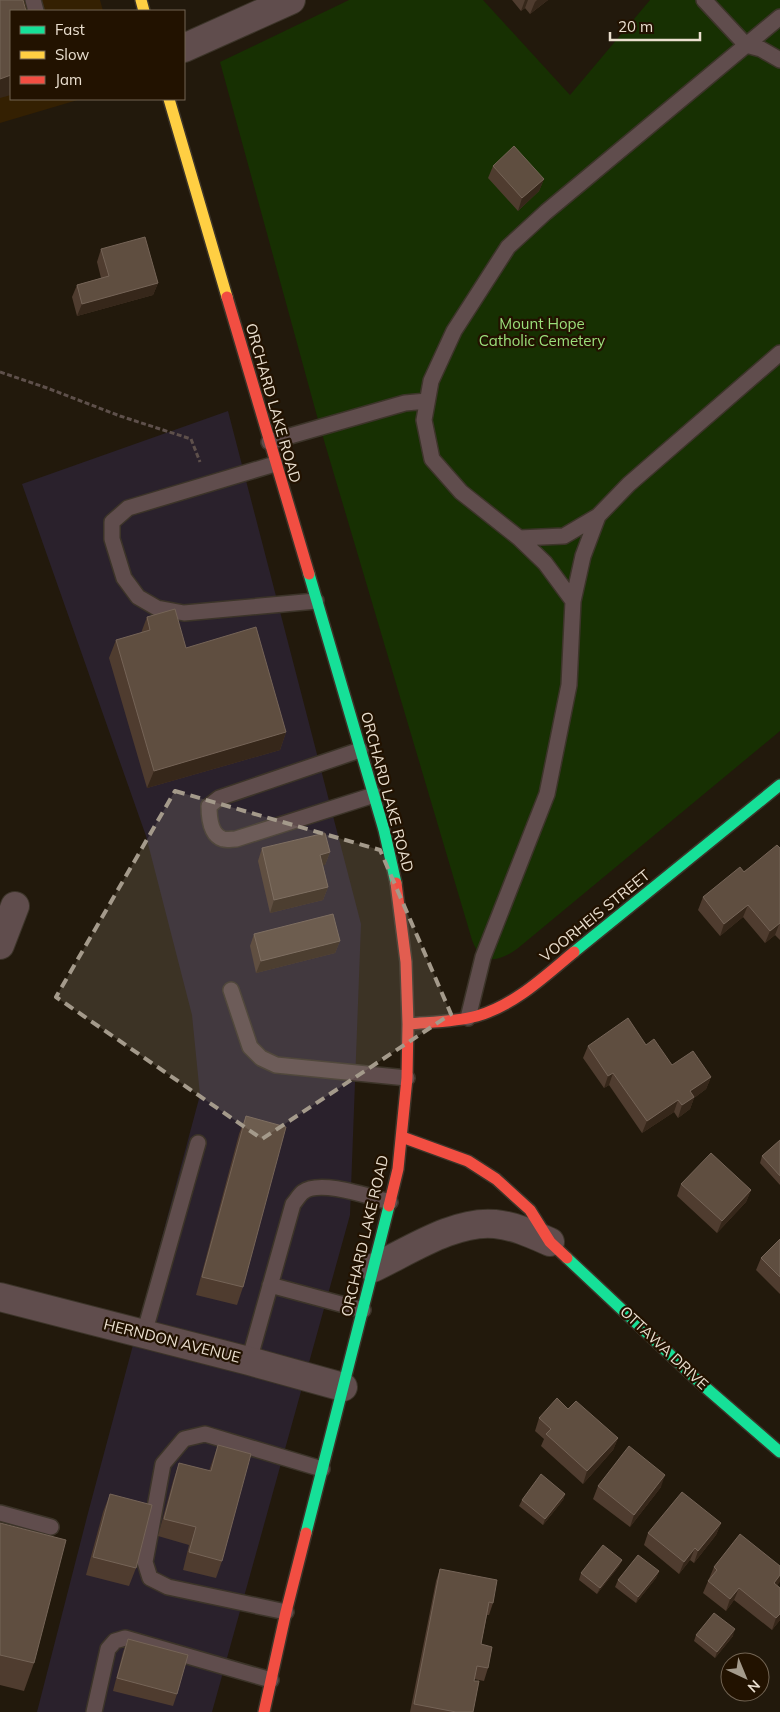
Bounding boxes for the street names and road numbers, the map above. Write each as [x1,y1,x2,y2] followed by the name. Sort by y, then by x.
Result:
[242,321,305,485] street label: ORCHARD LAKE ROAD
[357,710,418,874] street label: ORCHARD LAKE ROAD
[536,865,654,966] street label: VOORHEIS STREET
[337,1153,392,1319] street label: ORCHARD LAKE ROAD
[616,1302,713,1394] street label: OTTAWA DRIVE
[102,1314,243,1367] street label: HERNDON AVENUE

